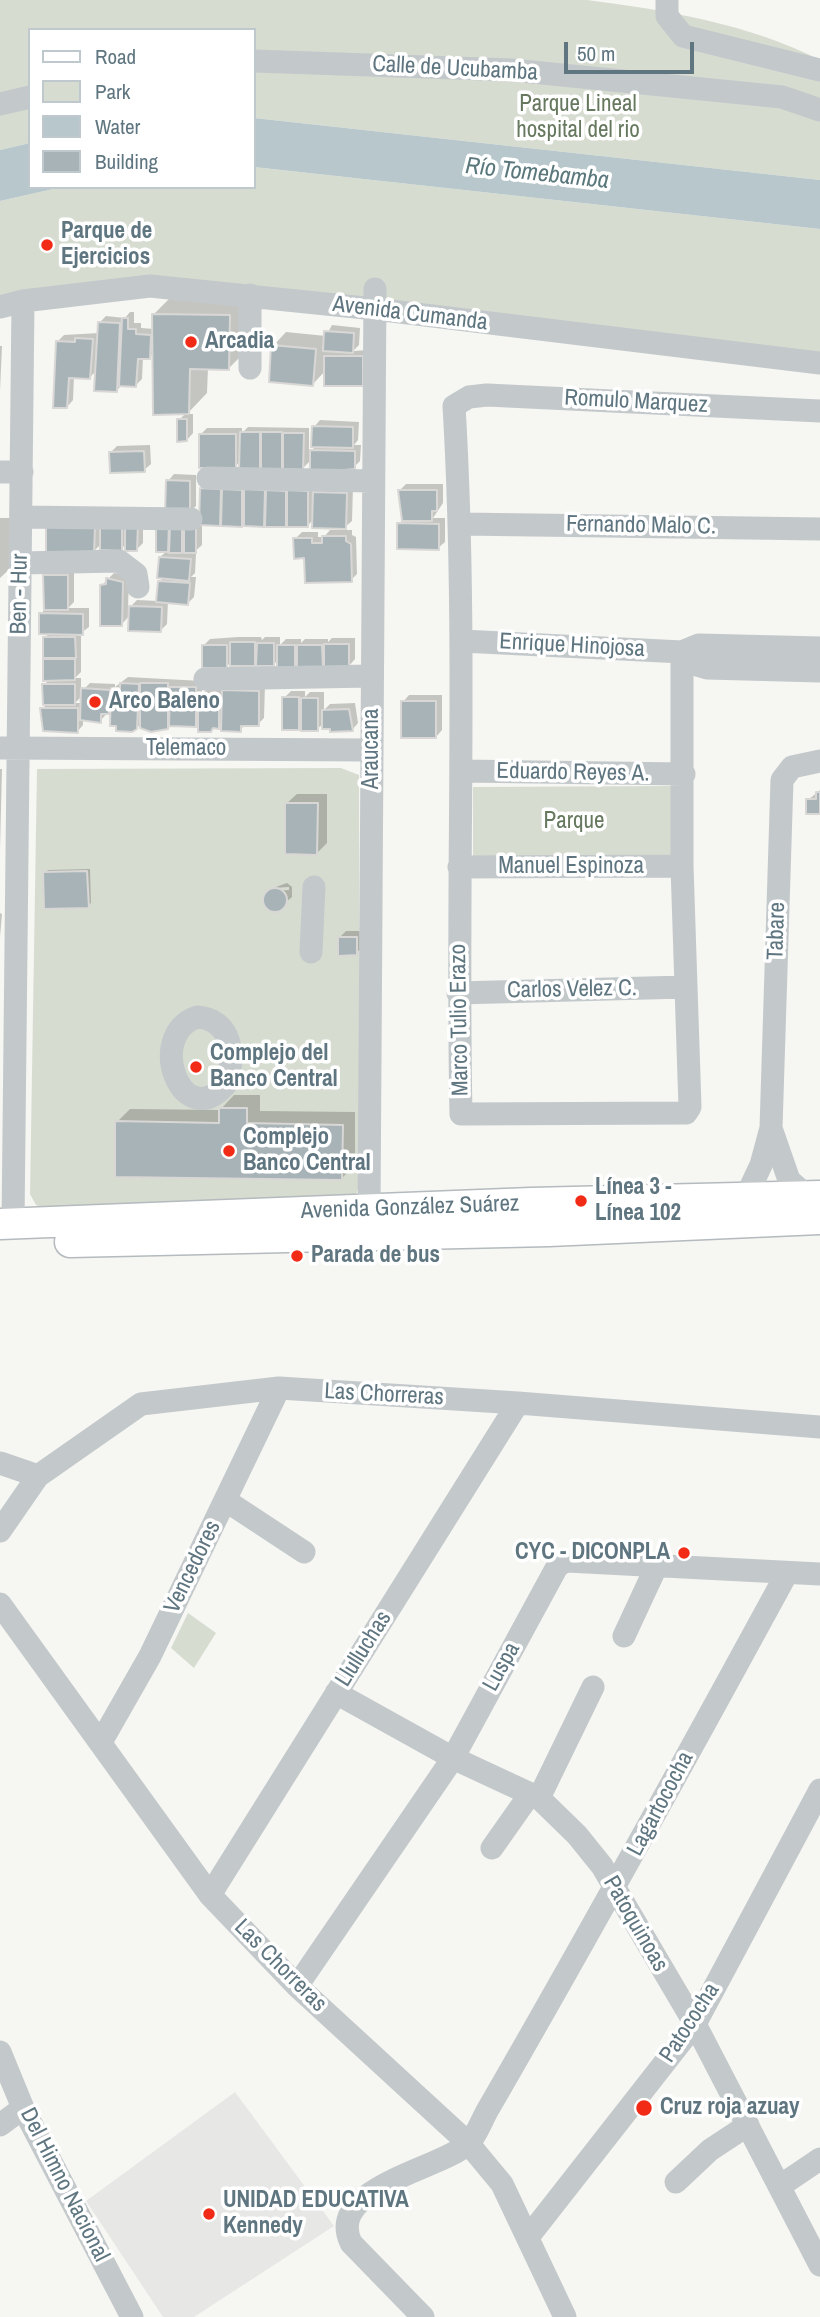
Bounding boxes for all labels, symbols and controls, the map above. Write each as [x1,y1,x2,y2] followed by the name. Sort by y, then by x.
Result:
[28,28,256,189] legend
[568,28,698,72] scale bar
[577,39,615,68] text: 50 m
[95,42,136,71] text: Road
[372,51,538,87] street label: Calle de Ucubamba
[95,77,130,106] text: Park
[516,91,640,145] park label: Parque Lineal hospital del rio
[95,112,140,141] text: Water
[95,147,158,176] text: Building
[464,152,610,196] water label: Río Tomebamba
[61,218,152,272] place label: Parque de Ejercicios
[39,237,55,253] marker: Parque de Ejercicios
[331,291,489,337] street label: Avenida Cumanda
[205,328,274,356] place label: Arcadia
[183,334,199,350] marker: Arcadia
[564,384,708,420] street label: Romulo Marquez
[566,511,716,541] street label: Fernando Malo C.
[5,553,35,635] street label: Ben - Hur
[499,628,645,664] street label: Enrique Hinojosa
[109,688,220,716] place label: Arco Baleno
[87,694,103,710] marker: Arco Baleno
[358,709,386,789] street label: Araucana
[146,735,226,763] street label: Telemaco
[496,758,650,788] street label: Eduardo Reyes A.
[544,808,604,836] park label: Parque
[498,853,644,881] street label: Manuel Espinoza
[762,902,792,960] street label: Tabare
[445,944,475,1096] street label: Marco Tulio Erazo
[507,975,637,1005] street label: Carlos Velez C.
[210,1040,338,1094] place label: Complejo del Banco Central
[188,1059,204,1075] marker: Complejo del Banco Central
[243,1124,371,1178] place label: Complejo Banco Central
[221,1143,237,1159] marker: Complejo Banco Central
[595,1174,681,1228] place label: Línea 3 - Línea 102
[300,1190,520,1226] street label: Avenida González Suárez
[573,1193,589,1209] marker: Línea 3 - Línea 102
[311,1242,440,1270] place label: Parada de bus
[289,1248,305,1264] marker: Parada de bus
[324,1378,444,1412] street label: Las Chorreras
[159,1516,227,1618] street label: Vencedores
[515,1539,670,1567] place label: CYC - DICONPLA
[676,1545,692,1561] marker: CYC - DICONPLA
[330,1606,398,1692] street label: Llulluchas
[477,1638,527,1696] street label: Luspa
[622,1747,700,1861] street label: Lagartococha
[597,1871,673,1977] street label: Patoquinoas
[228,1914,332,2018] street label: Las Chorreras
[654,1978,726,2068] street label: Patococha
[660,2094,799,2122] place label: Cruz roja azuay
[634,2098,654,2118] marker: Cruz roja azuay
[13,2104,115,2266] street label: Del Himno Nacional
[223,2187,409,2241] place label: UNIDAD EDUCATIVA Kennedy
[201,2206,217,2222] marker: UNIDAD EDUCATIVA Kennedy

